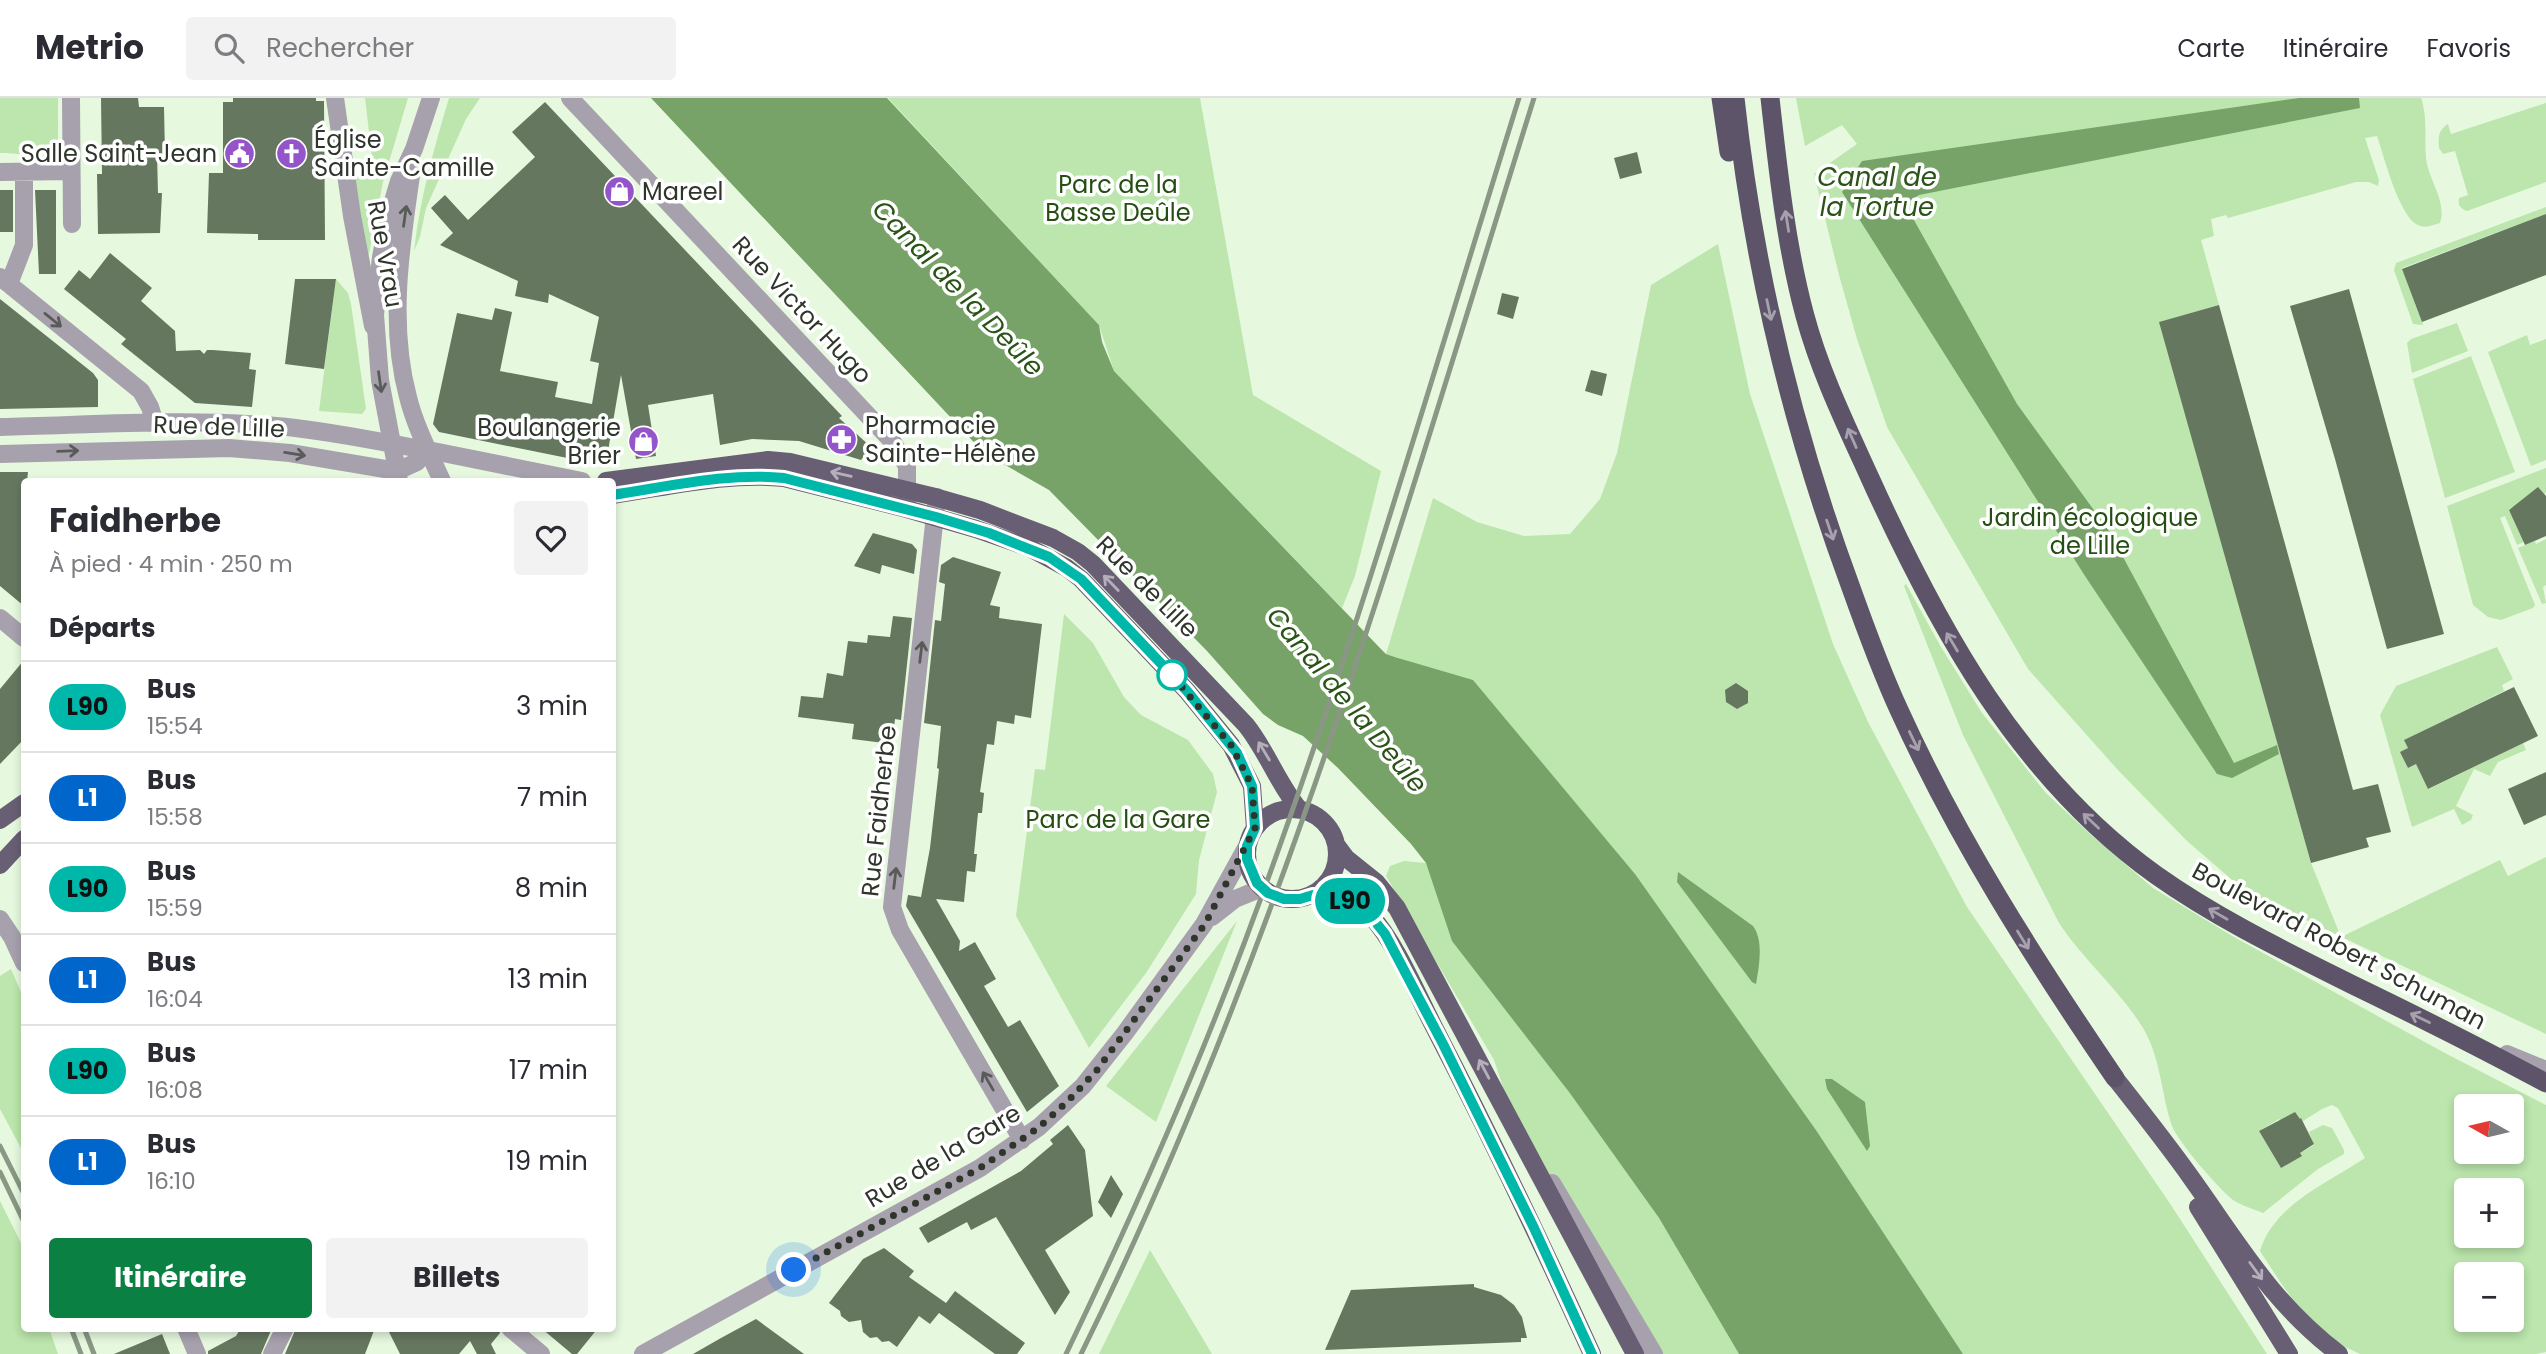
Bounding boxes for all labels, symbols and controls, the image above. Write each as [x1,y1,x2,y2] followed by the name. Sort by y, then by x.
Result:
[186,17,676,80] search box
[35,24,144,71] text: Metrio
[210,29,248,67] icon: search
[266,30,414,66] text: Rechercher
[2177,32,2245,65] text: Carte
[2283,32,2388,65] text: Itinéraire
[2426,32,2511,65] text: Favoris
[314,123,494,184] place label: Église Sainte-Camille
[21,137,217,170] place label: Salle Saint-Jean
[223,137,257,171] public building icon: Salle Saint-Jean
[274,137,308,171] church icon: Église Sainte-Camille
[1817,159,1937,225] water label: Canal de la Tortue
[1045,168,1191,229] park label: Parc de la Basse Deûle
[602,175,636,209] shop icon: Mareel
[642,175,724,208] place label: Mareel
[864,192,1052,384] water label: Canal de la Deûle
[360,198,411,310] street label: Rue Vrau
[399,205,412,228] one-way arrow
[1780,210,1793,233] one-way arrow
[725,229,880,391] street label: Rue Victor Hugo
[1763,299,1776,321] one-way arrow
[43,312,62,327] one-way arrow
[374,370,387,393] one-way arrow
[153,408,285,445] street label: Rue de Lille
[865,409,1036,470] place label: Pharmacie Sainte-Hélène
[477,411,621,472] place label: Boulangerie Brier
[825,423,859,457] pharmacy icon: Pharmacie Sainte-Hélène
[627,425,661,459] shop icon: Boulangerie Brier
[1845,428,1858,449] one-way arrow
[56,445,79,458] one-way arrow
[283,448,306,461] one-way arrow
[830,467,853,480] one-way arrow
[49,497,221,544] text: Faidherbe
[514,501,588,575] button: heart
[1982,501,2198,562] park label: Jardin écologique de Lille
[1825,518,1837,540] one-way arrow
[1089,528,1206,645] street label: Rue de Lille
[49,548,293,580] text: À pied · 4 min · 250 m
[1103,575,1120,592] one-way arrow
[1258,599,1436,801] water label: Canal de la Deûle
[49,610,155,646] text: Départs
[1945,633,1959,653] one-way arrow
[914,642,927,664] one-way arrow
[1157,660,1187,690] unlabelled marker
[147,671,196,707] text: Bus
[516,688,588,724] text: 3 min
[67,690,108,723] text: L90
[147,710,203,742] text: 15:54
[853,724,904,898] street label: Rue Faidherbe
[1907,730,1921,751] one-way arrow
[1257,741,1271,761] one-way arrow
[147,762,196,798] text: Bus
[517,779,588,815] text: 7 min
[77,781,98,814] text: L1
[147,801,203,833] text: 15:58
[1026,803,1210,836] park label: Parc de la Gare
[2083,812,2100,829] one-way arrow
[147,853,196,889] text: Bus
[2187,854,2492,1037] street label: Boulevard Robert Schuman
[888,868,901,890] one-way arrow
[515,870,588,906] text: 8 min
[67,872,108,905] text: L90
[1310,878,1390,924] line badge: L90
[1329,884,1371,917] text: L90
[147,892,203,924] text: 15:59
[2208,907,2228,921] one-way arrow
[2016,930,2031,949] one-way arrow
[147,944,196,980] text: Bus
[508,961,588,997] text: 13 min
[77,963,98,996] text: L1
[147,983,203,1015] text: 16:04
[2410,1010,2431,1024] one-way arrow
[147,1035,196,1071] text: Bus
[509,1052,588,1088] text: 17 min
[67,1054,108,1087] text: L90
[1477,1059,1491,1079] one-way arrow
[980,1071,994,1091] one-way arrow
[147,1074,203,1106] text: 16:08
[2454,1094,2524,1164] north arrow
[2454,1094,2524,1332] map controls
[859,1096,1027,1215] street label: Rue de la Gare
[147,1126,196,1162] text: Bus
[507,1143,588,1179] text: 19 min
[77,1145,98,1178] text: L1
[147,1165,196,1197] text: 16:10
[2454,1178,2524,1248] button: +
[49,1238,312,1318] button: Itinéraire
[326,1238,588,1318] button: Billets
[776,1252,811,1287] your location
[2249,1261,2263,1280] one-way arrow
[2454,1262,2524,1332] button: −

